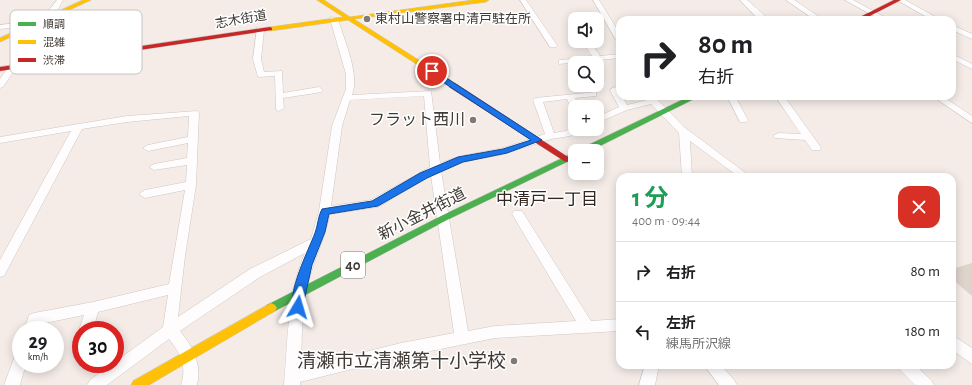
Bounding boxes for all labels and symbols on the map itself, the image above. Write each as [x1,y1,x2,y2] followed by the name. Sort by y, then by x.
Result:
[214,8,268,31] street label: 志木街道
[10,10,142,74] legend
[375,11,531,26] place label: 東村山警察署中清戸駐在所
[362,14,372,24] marker: 東村山警察署中清戸駐在所
[43,19,65,30] text: 順調
[43,36,65,48] text: 混雑
[415,54,449,88] pin
[43,55,65,66] text: 渋滞
[369,111,465,128] place label: フラット西川
[468,115,478,125] marker: フラット西川
[375,184,468,243] street label: 新小金井街道
[496,191,598,208] district label: 中清戸一丁目
[341,252,365,278] road number: 40
[277,286,319,328] position arrow
[72,321,124,373] speed limit sign: 30
[297,350,506,371] place label: 清瀬市立清瀬第十小学校
[509,356,519,366] marker: 清瀬市立清瀬第十小学校

